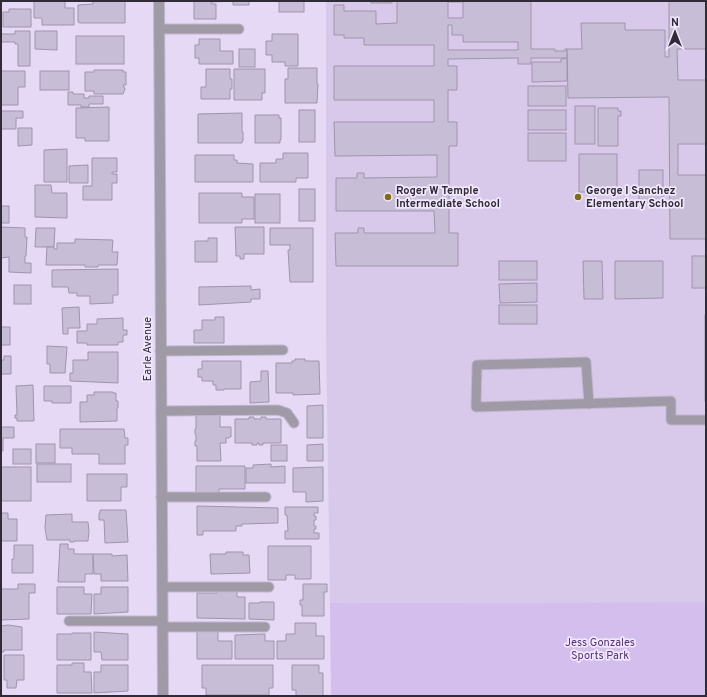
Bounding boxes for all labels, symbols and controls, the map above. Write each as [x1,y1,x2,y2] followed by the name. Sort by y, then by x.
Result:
[655,12,695,52] north arrow
[671,16,679,30] text: N
[396,184,500,211] place label: Roger W Temple Intermediate School
[586,184,683,211] place label: George I Sanchez Elementary School
[383,192,393,202] marker: Roger W Temple Intermediate School
[573,192,583,202] marker: George I Sanchez Elementary School
[141,317,155,381] street label: Earle Avenue
[565,636,635,663] park label: Jess Gonzales Sports Park

